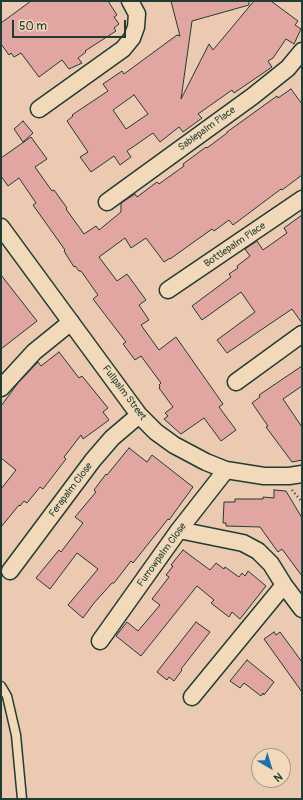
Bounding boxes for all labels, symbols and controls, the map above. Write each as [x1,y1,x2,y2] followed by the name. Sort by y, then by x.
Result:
[14,12,128,38] scale bar
[19,19,47,34] text: 50 m
[176,104,238,154] street label: Sablepalm Place
[202,220,268,270] street label: Bottlepalm Place
[99,363,149,423] street label: Fullpalm Street
[47,460,95,520] street label: Ferapalm Close
[135,521,189,589] street label: Furrowpalm Close
[251,748,291,788] north arrow
[271,770,285,784] text: N

